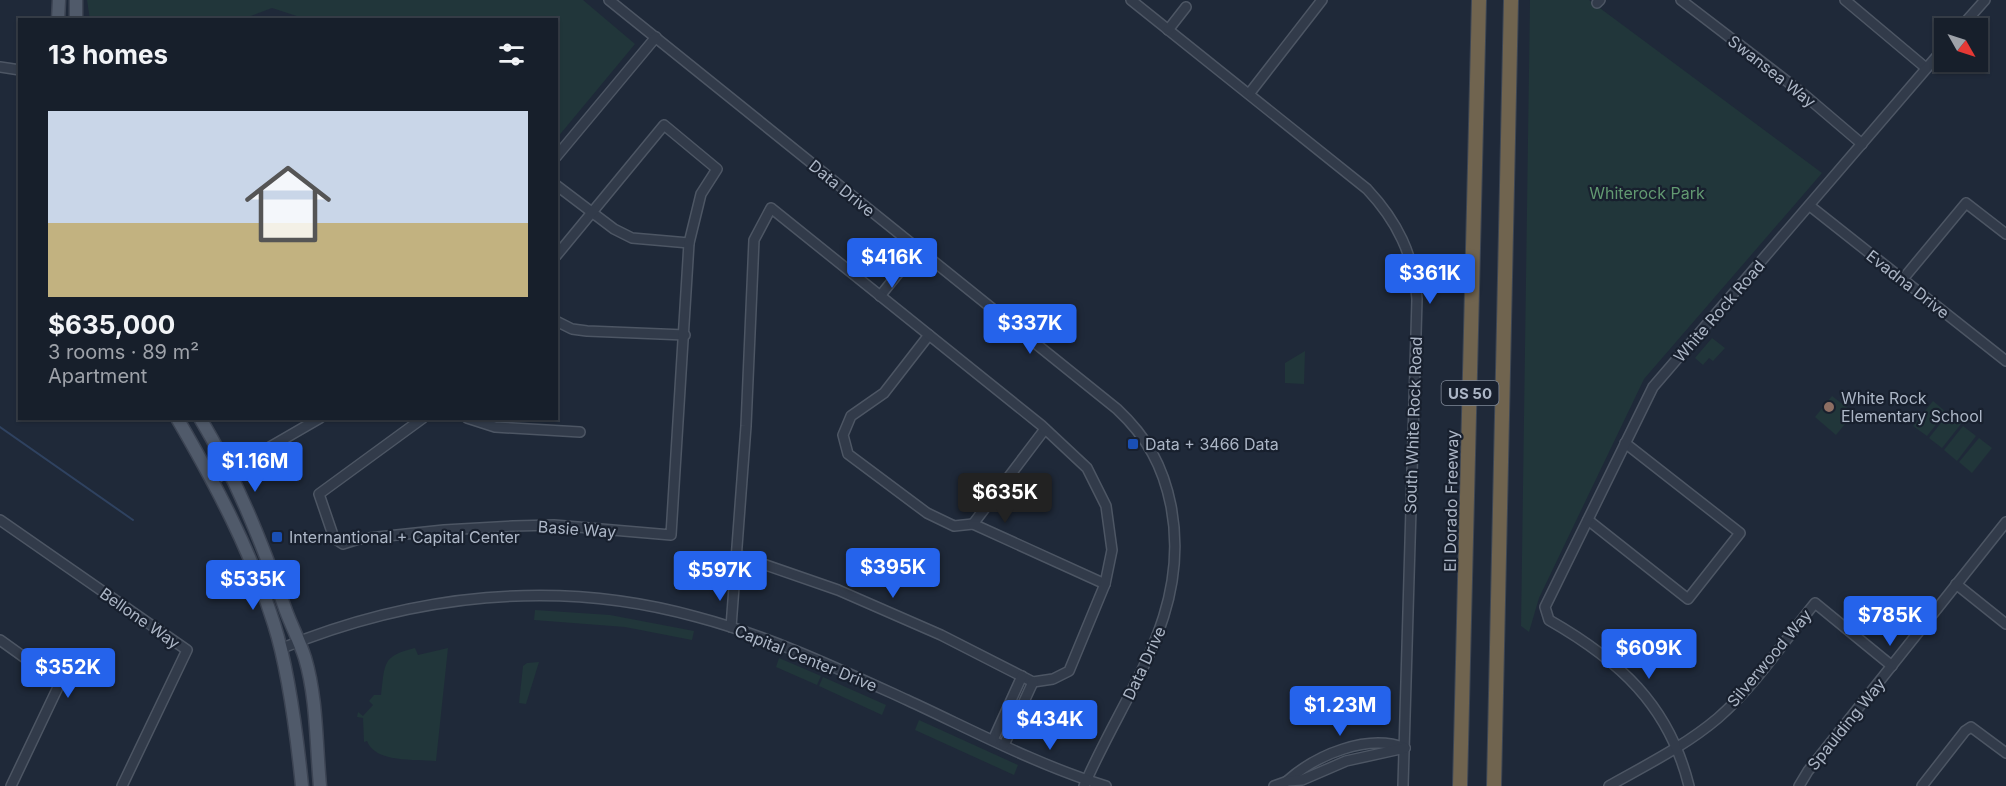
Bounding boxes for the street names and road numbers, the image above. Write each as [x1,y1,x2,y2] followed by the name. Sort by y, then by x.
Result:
[1724,31,1820,111] street label: Swansea Way
[805,155,879,221] street label: Data Drive
[1862,245,1954,323] street label: Evadna Drive
[1669,256,1769,366] street label: White Rock Road
[1400,336,1426,514] street label: South White Rock Road
[1442,381,1498,405] road number: US 50
[1440,430,1462,572] street label: El Dorado Freeway
[537,516,617,542] street label: Basie Way
[96,583,184,653] street label: Bellone Way
[1722,605,1816,711] street label: Silverwood Way
[732,620,880,696] street label: Capital Center Drive
[1118,623,1170,703] street label: Data Drive
[1803,674,1889,774] street label: Spaulding Way

